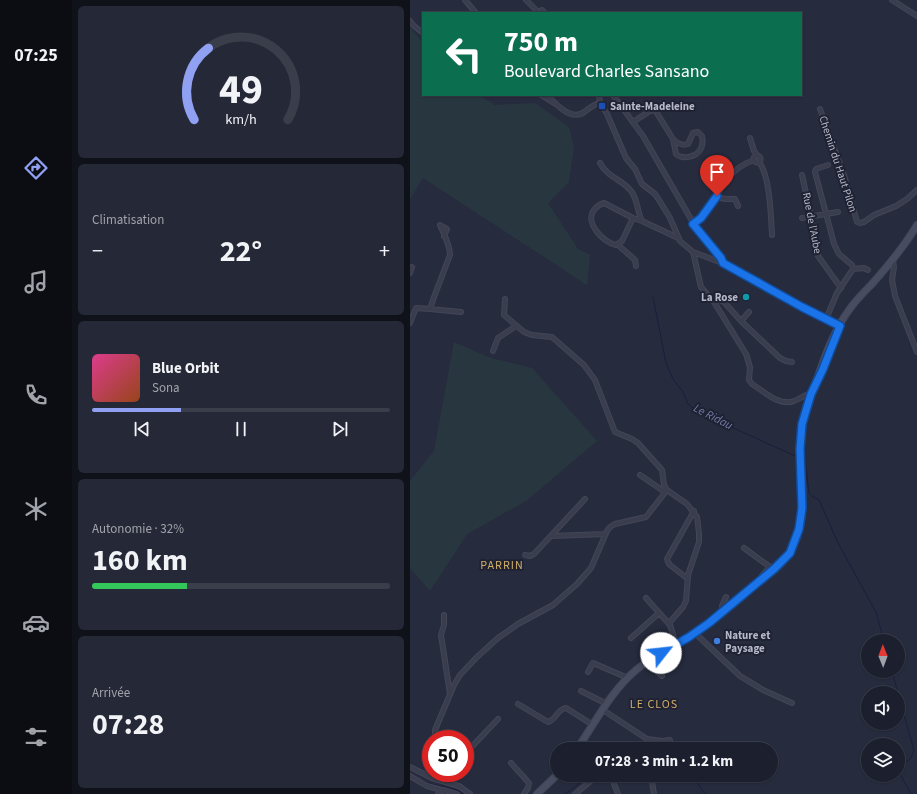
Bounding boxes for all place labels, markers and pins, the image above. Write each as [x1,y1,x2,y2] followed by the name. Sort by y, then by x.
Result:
[610,99,695,114] place label: Sainte-Madeleine
[597,101,607,111] marker: Sainte-Madeleine
[700,155,734,196] pin
[701,290,738,305] place label: La Rose
[741,292,751,302] marker: La Rose
[725,628,771,656] place label: Nature et Paysage
[712,636,722,646] marker: Nature et Paysage

